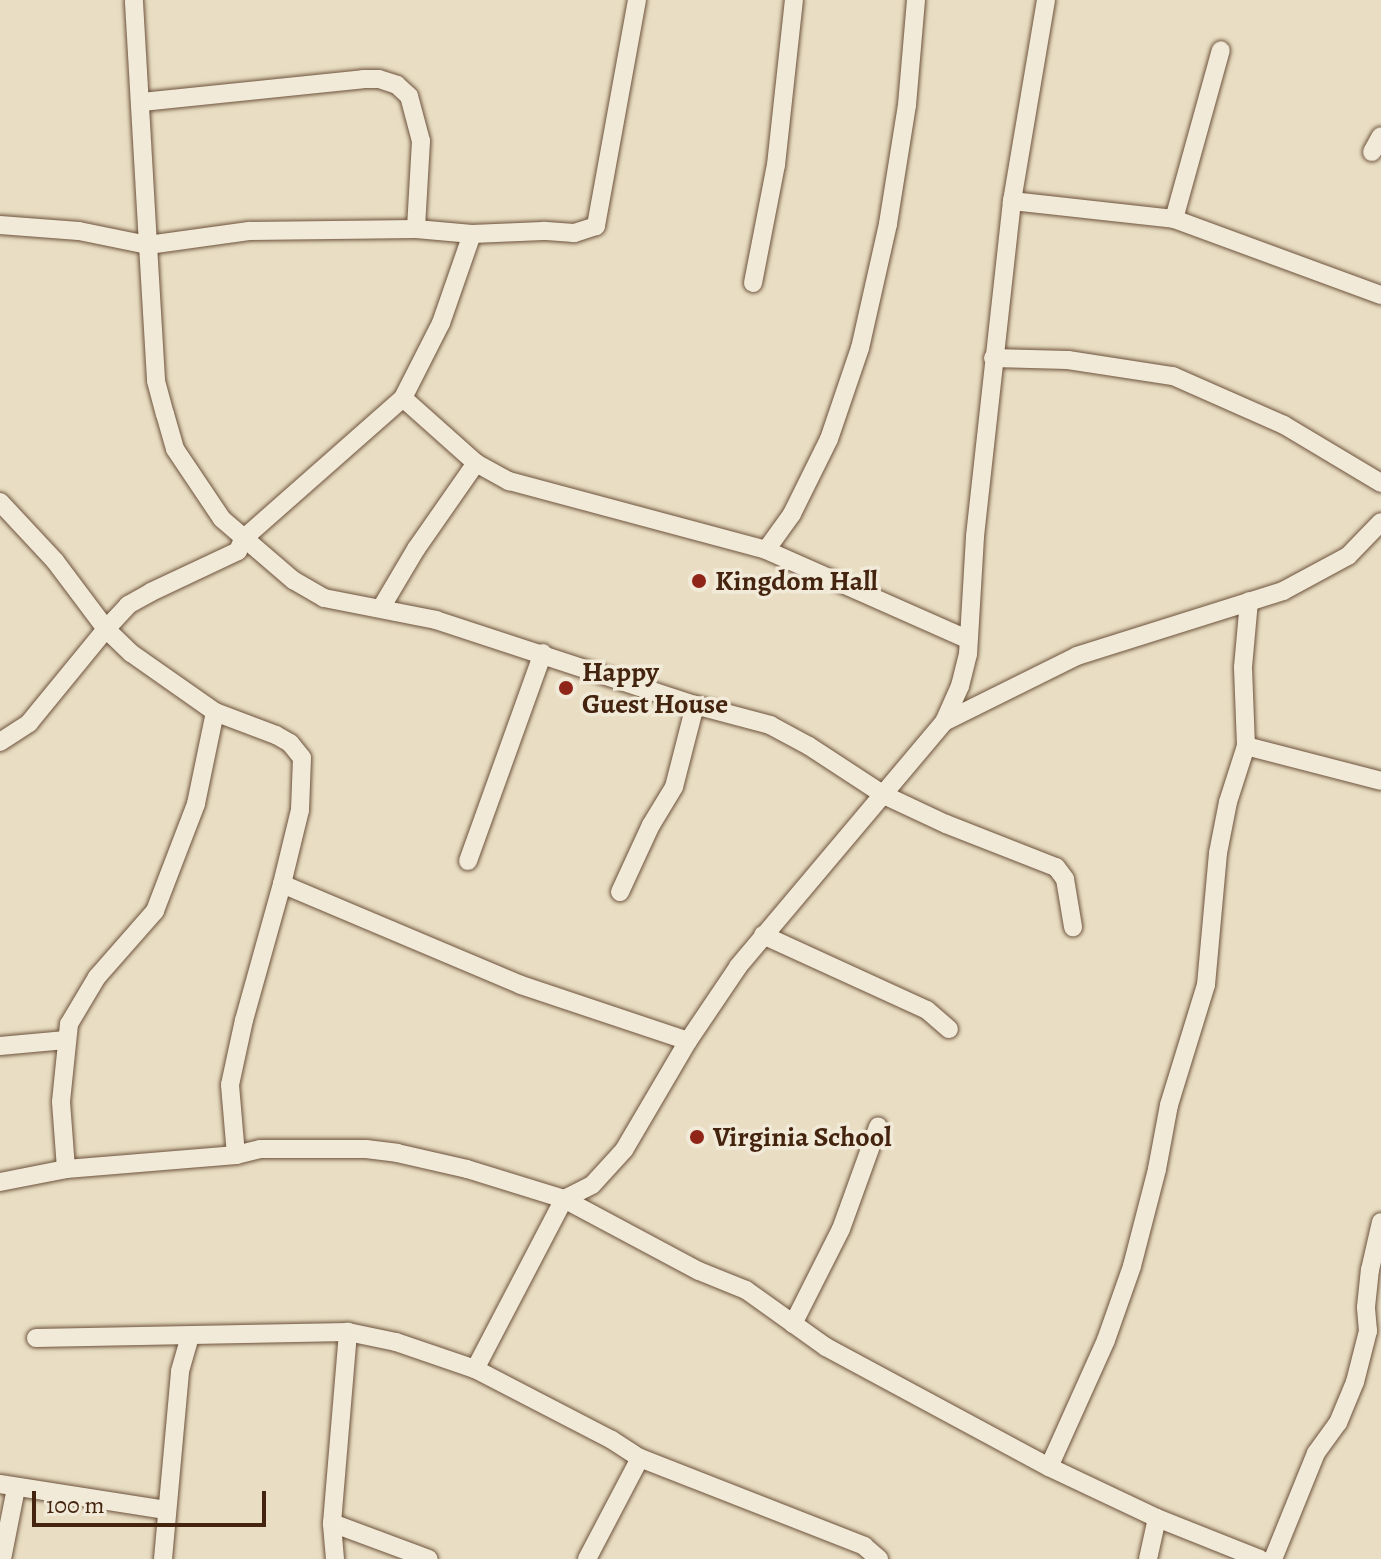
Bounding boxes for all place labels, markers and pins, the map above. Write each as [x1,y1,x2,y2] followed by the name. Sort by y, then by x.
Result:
[715,564,878,598] place label: Kingdom Hall
[690,572,708,590] marker: Kingdom Hall
[582,655,728,721] place label: Happy Guest House
[557,679,575,697] marker: Happy Guest House
[713,1120,892,1154] place label: Virginia School
[688,1128,706,1146] marker: Virginia School

